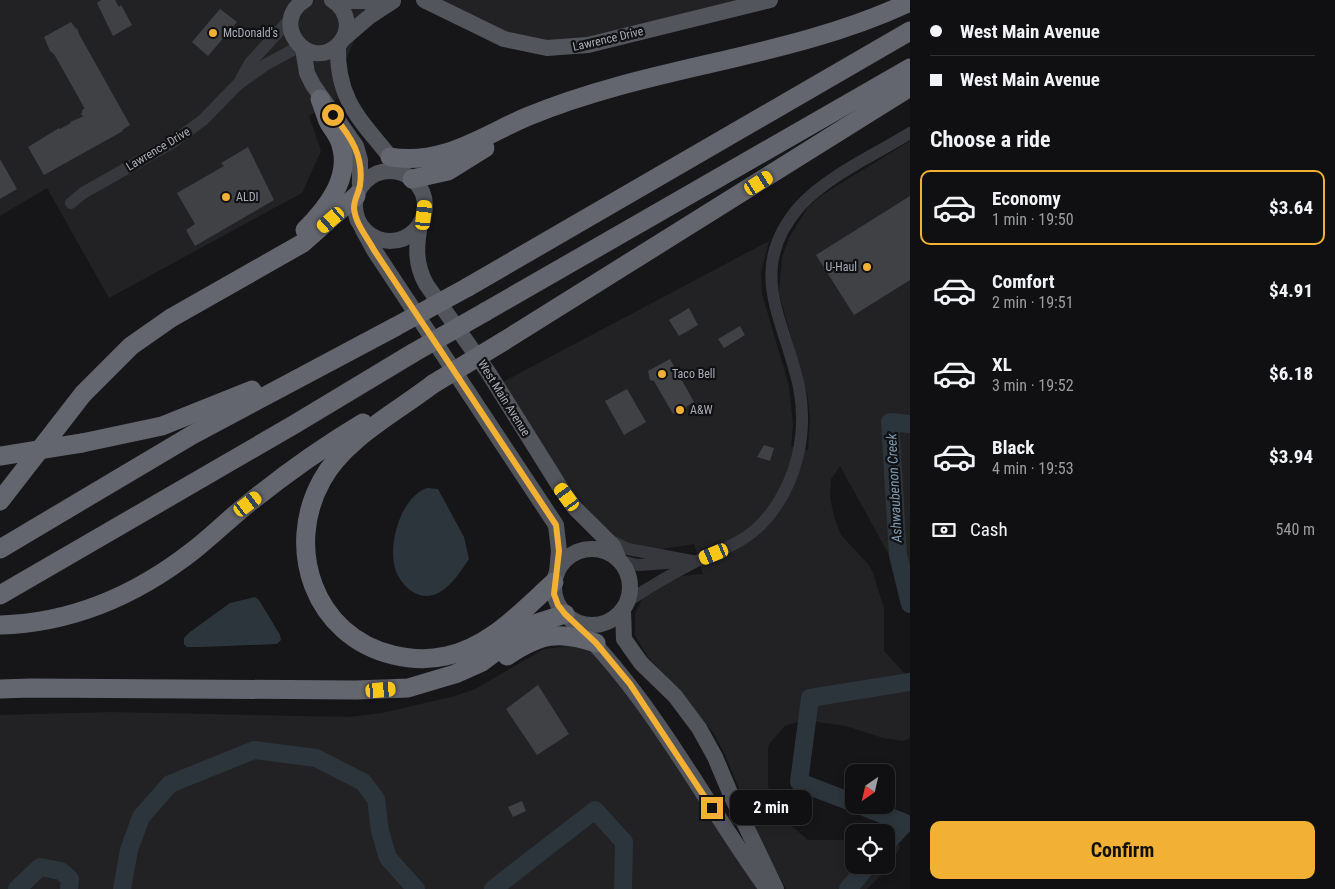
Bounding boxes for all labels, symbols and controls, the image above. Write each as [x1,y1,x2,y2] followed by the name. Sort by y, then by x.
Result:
[960,20,1100,43] text: West Main Avenue
[571,24,645,54] street label: Lawrence Drive
[223,26,278,40] place label: McDonald's
[207,27,219,39] marker: McDonald's
[960,68,1100,91] text: West Main Avenue
[322,104,344,126] route start
[123,124,193,174] street label: Lawrence Drive
[930,127,1051,152] text: Choose a ride
[742,169,775,197] car
[932,185,977,230] icon: car
[992,187,1061,210] text: Economy
[236,190,258,204] place label: ALDI
[220,191,232,203] marker: ALDI
[1269,196,1313,219] text: $3.64
[414,199,433,231] car
[314,204,347,236] car
[992,210,1074,229] text: 1 min · 19:50
[826,260,857,274] place label: U-Haul
[861,261,873,273] marker: U-Haul
[932,268,977,313] icon: car
[992,270,1055,293] text: Comfort
[1269,279,1313,302] text: $4.91
[992,293,1074,312] text: 2 min · 19:51
[932,351,977,396] icon: car
[992,353,1012,376] text: XL
[475,357,533,439] street label: West Main Avenue
[1269,362,1313,385] text: $6.18
[672,367,715,381] place label: Taco Bell
[656,368,668,380] marker: Taco Bell
[992,376,1074,395] text: 3 min · 19:52
[690,403,713,417] place label: A&W
[674,404,686,416] marker: A&W
[883,432,905,544] water label: Ashwaubenon Creek
[932,434,977,479] icon: car
[992,436,1034,459] text: Black
[1269,445,1313,468] text: $3.94
[992,459,1074,478] text: 4 min · 19:53
[552,480,581,514] car
[231,489,264,519] car
[930,516,958,544] icon: cash
[970,518,1008,541] text: Cash
[1276,520,1315,539] text: 540 m
[697,541,730,567] car
[365,681,396,699] car
[845,764,895,814] north arrow
[845,764,895,874] map controls
[730,790,812,826] callout: 2 min
[701,797,723,819] route end
[753,798,789,817] text: 2 min
[930,821,1315,879] button: Confirm
[845,824,895,874] button: locate

